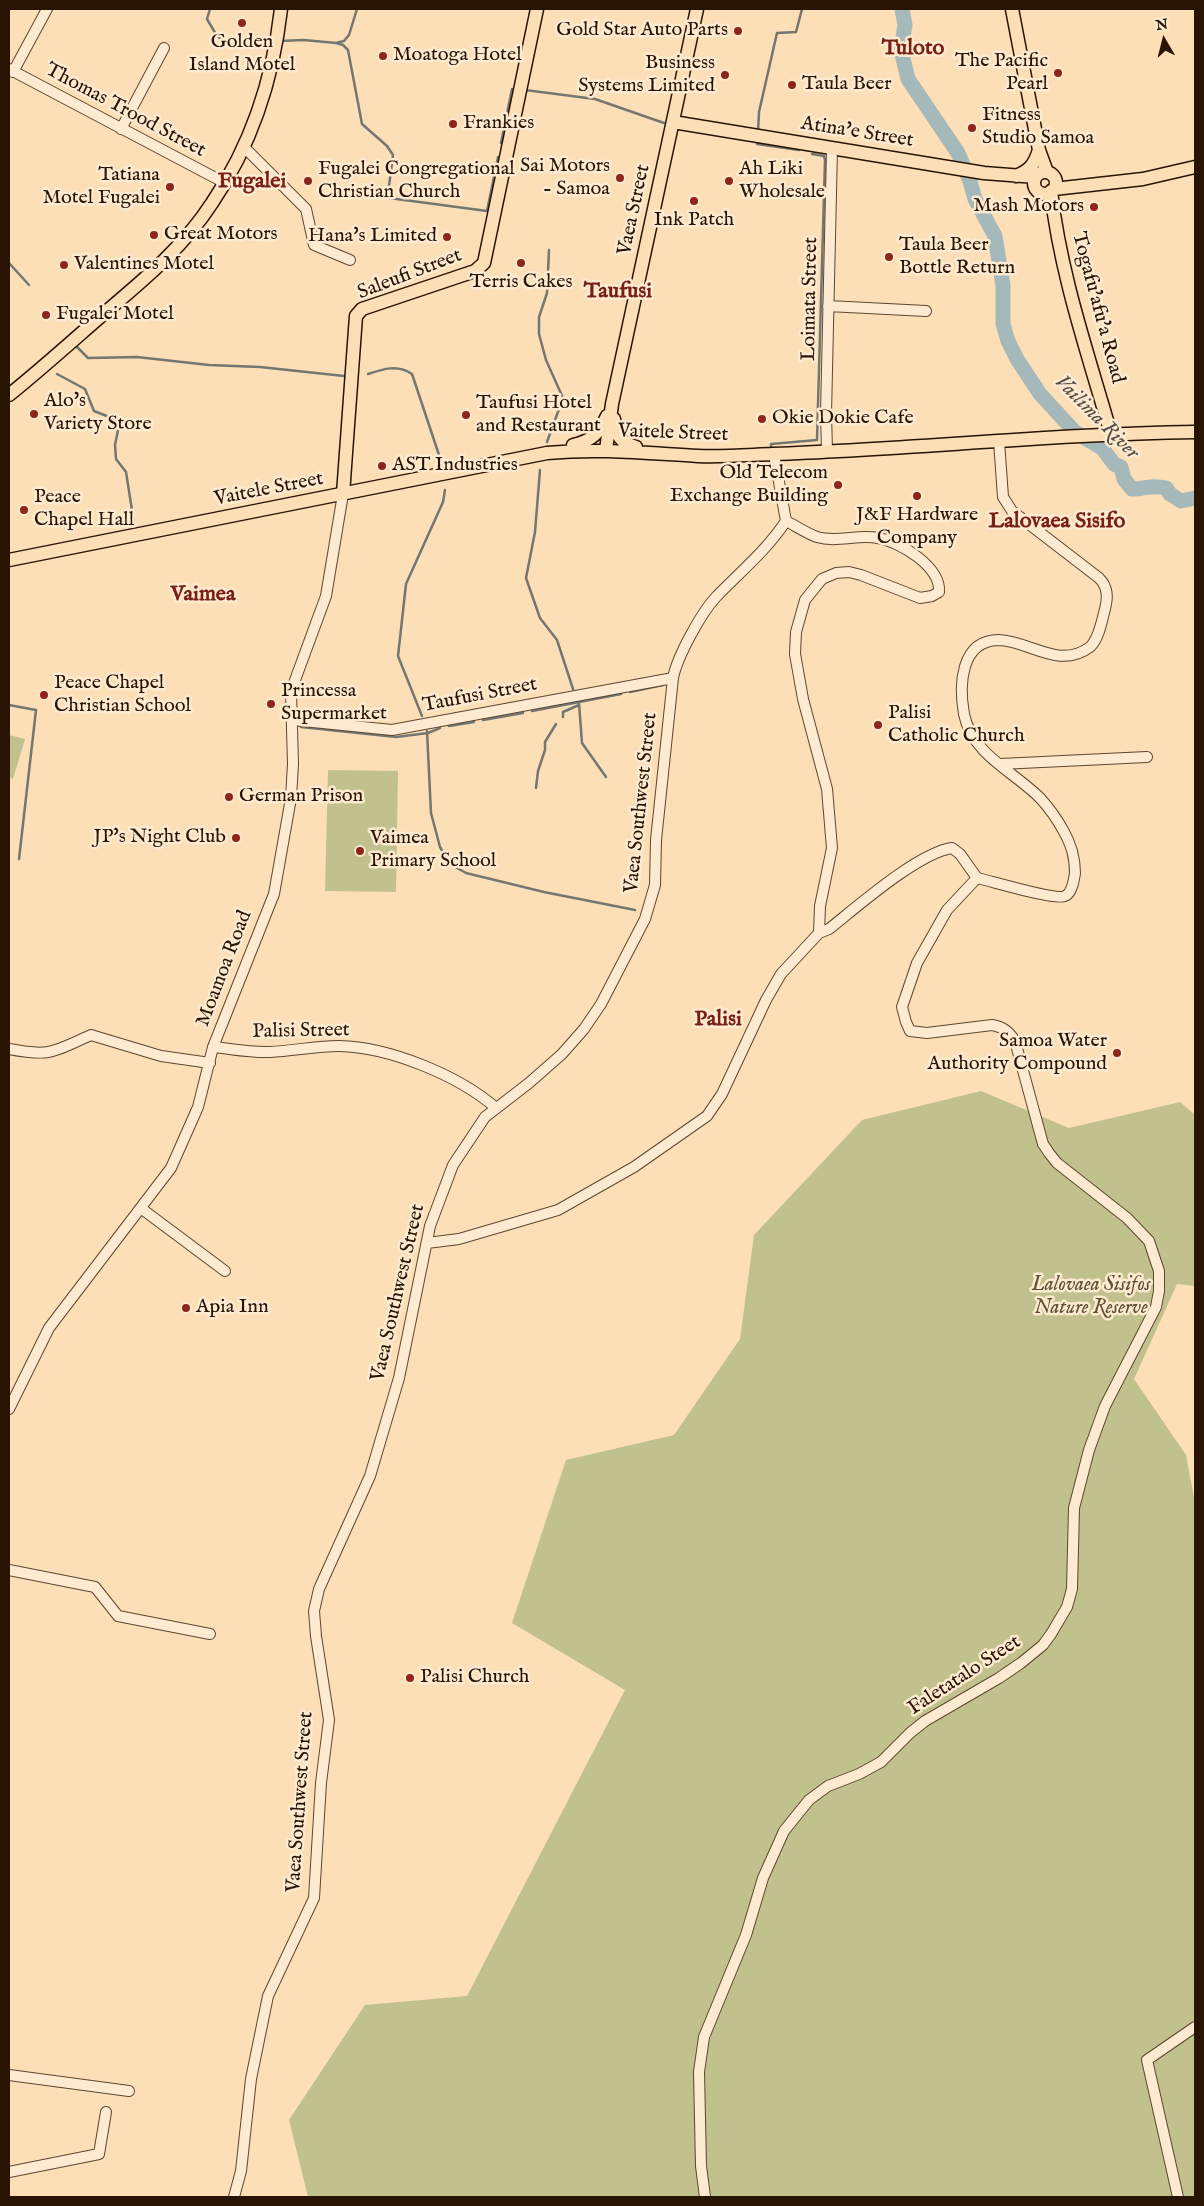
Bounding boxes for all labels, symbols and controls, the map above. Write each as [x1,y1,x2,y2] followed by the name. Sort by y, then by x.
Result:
[1139,15,1189,65] north arrow
[1155,15,1169,35] text: N
[236,17,248,29] marker: Golden Island Motel
[556,19,728,43] place label: Gold Star Auto Parts
[732,25,744,37] marker: Gold Star Auto Parts
[189,31,295,78] place label: Golden Island Motel
[882,36,944,62] district label: Tuloto
[393,44,522,68] place label: Moatoga Hotel
[377,50,389,62] marker: Moatoga Hotel
[955,50,1048,97] place label: The Pacific Pearl
[578,52,715,99] place label: Business Systems Limited
[41,59,209,163] street label: Thomas Trood Street
[1052,67,1064,79] marker: The Pacific Pearl
[719,69,731,81] marker: Business Systems Limited
[802,73,891,97] place label: Taula Beer
[786,79,798,91] marker: Taula Beer
[982,104,1094,151] place label: Fitness Studio Samoa
[463,112,534,136] place label: Frankies
[799,112,915,154] street label: Atina'e Street
[447,118,459,130] marker: Frankies
[966,122,978,134] marker: Fitness Studio Samoa
[520,155,610,202] place label: Sai Motors - Samoa
[318,158,515,205] place label: Fugalei Congregational Christian Church
[739,158,825,205] place label: Ah Liki Wholesale
[614,162,656,258] street label: Vaea Street
[42,164,160,211] place label: Tatiana Motel Fugalei
[218,169,286,195] district label: Fugalei
[614,172,626,184] marker: Sai Motors - Samoa
[302,175,314,187] marker: Fugalei Congregational Christian Church
[723,175,735,187] marker: Ah Liki Wholesale
[164,181,176,193] marker: Tatiana Motel Fugalei
[688,195,700,207] marker: Ink Patch
[973,195,1084,219] place label: Mash Motors
[1088,201,1100,213] marker: Mash Motors
[654,209,734,233] place label: Ink Patch
[164,223,278,247] place label: Great Motors
[308,225,437,249] place label: Hana's Limited
[148,229,160,241] marker: Great Motors
[1065,230,1129,386] street label: Togafu'afu'a Road
[441,231,453,243] marker: Hana's Limited
[899,234,1015,281] place label: Taula Beer Bottle Return
[798,237,824,361] street label: Loimata Street
[355,244,465,306] street label: Saleufi Street
[883,251,895,263] marker: Taula Beer Bottle Return
[74,253,214,277] place label: Valentines Motel
[515,257,527,269] marker: Terris Cakes
[58,259,70,271] marker: Valentines Motel
[469,271,573,295] place label: Terris Cakes
[584,279,652,305] district label: Taufusi
[56,303,174,327] place label: Fugalei Motel
[40,309,52,321] marker: Fugalei Motel
[1048,370,1144,466] water label: Vailima River
[44,390,152,437] place label: Alo's Variety Store
[476,392,601,439] place label: Taufusi Hotel and Restaurant
[772,407,914,431] place label: Okie Dokie Cafe
[28,408,40,420] marker: Alo's Variety Store
[460,409,472,421] marker: Taufusi Hotel and Restaurant
[756,413,768,425] marker: Okie Dokie Cafe
[617,420,729,448] street label: Vaitele Street
[392,454,518,478] place label: AST Industries
[376,460,388,472] marker: AST Industries
[670,462,828,509] place label: Old Telecom Exchange Building
[213,468,325,512] street label: Vaitele Street
[832,479,844,491] marker: Old Telecom Exchange Building
[34,486,134,533] place label: Peace Chapel Hall
[911,490,923,502] marker: J&F Hardware Company
[18,504,30,516] marker: Peace Chapel Hall
[856,504,978,551] place label: J&F Hardware Company
[989,509,1125,535] district label: Lalovaea Sisifo
[171,582,235,608] district label: Vaimea
[54,672,191,719] place label: Peace Chapel Christian School
[421,673,539,719] street label: Taufusi Street
[281,680,387,727] place label: Princessa Supermarket
[38,689,50,701] marker: Peace Chapel Christian School
[265,698,277,710] marker: Princessa Supermarket
[888,702,1025,749] place label: Palisi Catholic Church
[621,712,663,894] street label: Vaea Southwest Street
[872,719,884,731] marker: Palisi Catholic Church
[239,785,363,809] place label: German Prison
[223,791,235,803] marker: German Prison
[94,826,226,850] place label: JP's Night Club
[370,827,496,874] place label: Vaimea Primary School
[230,832,242,844] marker: JP's Night Club
[354,845,366,857] marker: Vaimea Primary School
[192,908,258,1030] street label: Moamoa Road
[694,1007,742,1033] district label: Palisi
[252,1019,350,1045] street label: Palisi Street
[927,1030,1107,1077] place label: Samoa Water Authority Compound
[1111,1047,1123,1059] marker: Samoa Water Authority Compound
[367,1202,431,1384] street label: Vaea Southwest Street
[1032,1274,1150,1321] park label: Lalovaea Sisifos Nature Reserve
[196,1296,269,1320] place label: Apia Inn
[180,1302,192,1314] marker: Apia Inn
[904,1631,1026,1721] street label: Faletatalo Steet
[420,1666,529,1690] place label: Palisi Church
[404,1672,416,1684] marker: Palisi Church
[283,1711,319,1893] street label: Vaea Southwest Street

